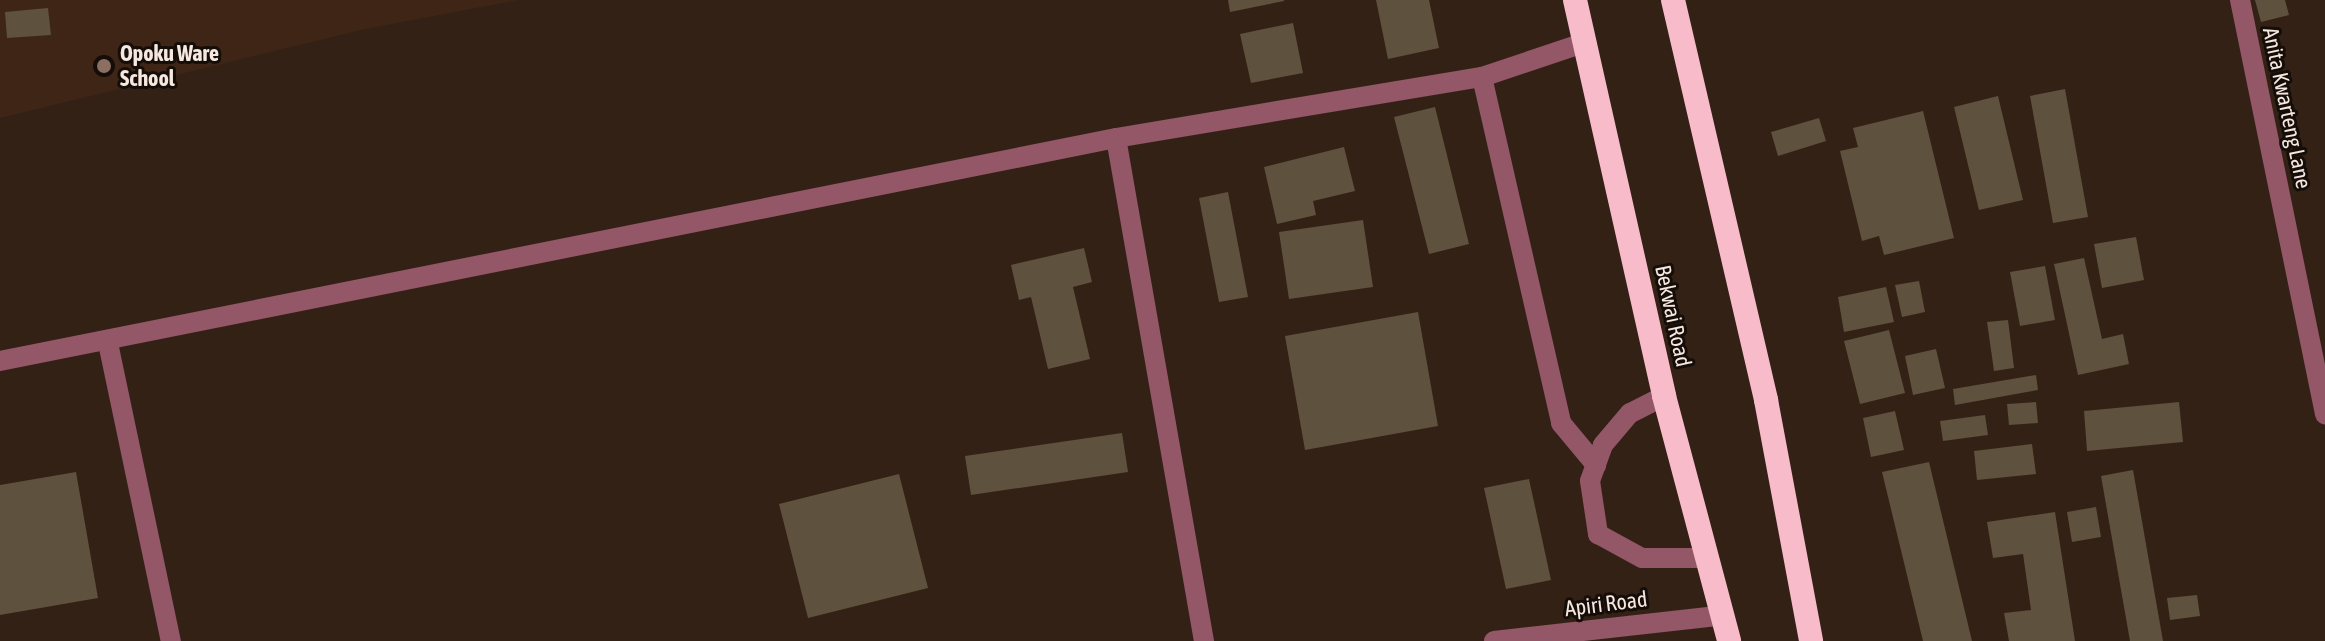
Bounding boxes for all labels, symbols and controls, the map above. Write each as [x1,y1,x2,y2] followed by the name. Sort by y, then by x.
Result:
[2257,25,2317,191] street label: Anita Kwarteng Lane
[120,40,219,92] place label: Opoku Ware School
[95,57,113,75] marker: Opoku Ware School
[1649,263,1697,369] street label: Bekwai Road
[1563,586,1649,622] street label: Apiri Road

